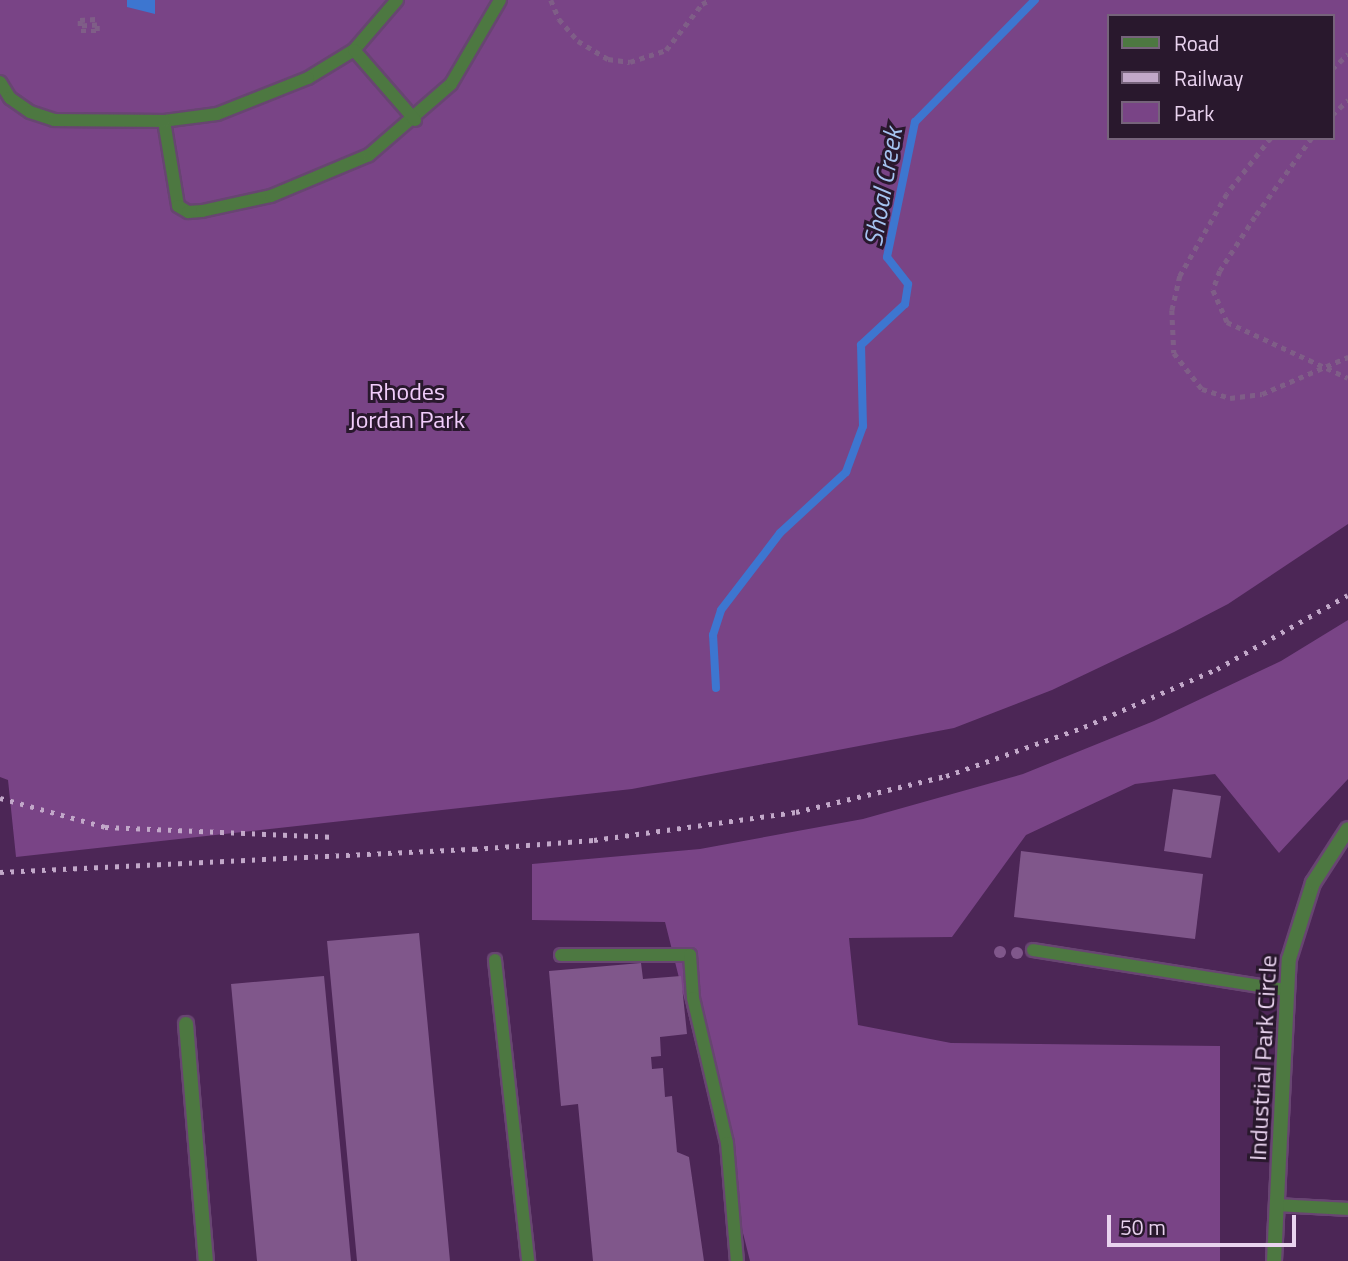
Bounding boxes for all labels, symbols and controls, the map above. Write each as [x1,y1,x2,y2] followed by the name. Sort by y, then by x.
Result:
[1106,14,1334,140] legend
[1174,27,1219,59] text: Road
[1174,62,1243,94] text: Railway
[1174,97,1214,129] text: Park
[857,125,909,249] water label: Shoal Creek
[349,378,465,434] park label: Rhodes Jordan Park
[1243,954,1283,1162] street label: Industrial Park Circle
[1110,1202,1299,1246] scale bar
[1120,1211,1166,1243] text: 50 m

